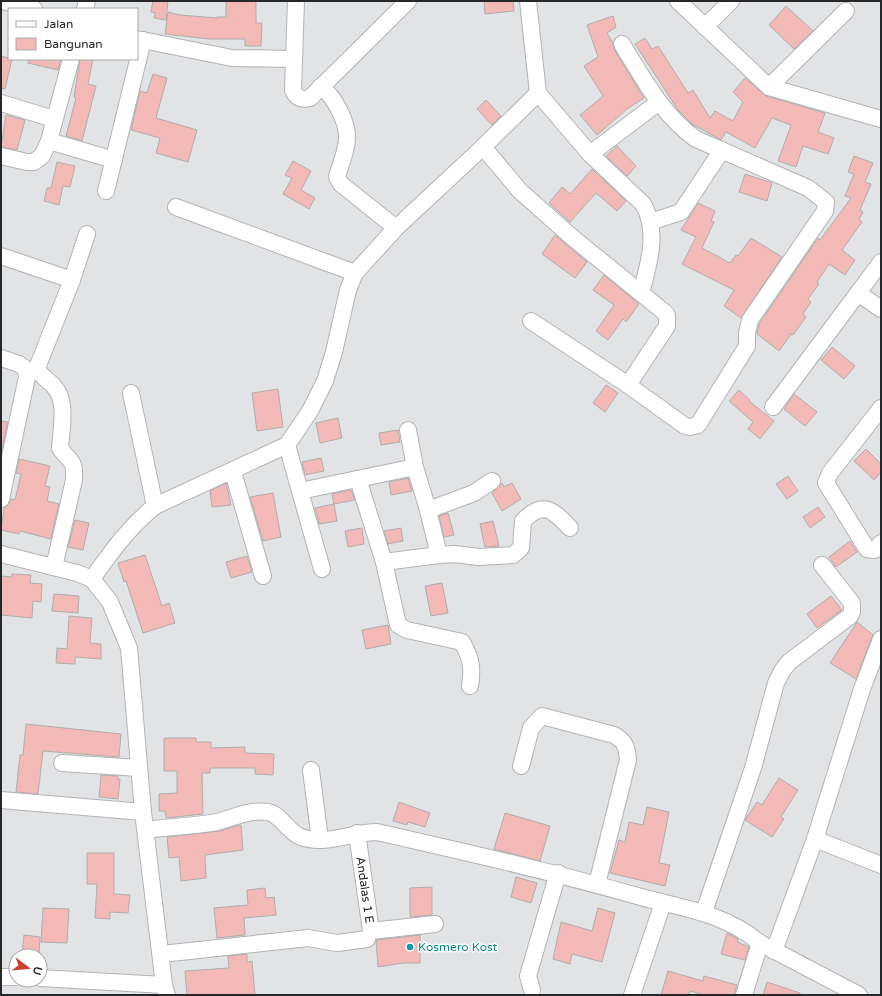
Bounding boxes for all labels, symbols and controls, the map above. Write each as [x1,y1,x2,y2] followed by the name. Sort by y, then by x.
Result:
[8,8,138,60] legend
[44,17,73,31] text: Jalan
[44,37,103,51] text: Bangunan
[353,856,377,925] street label: Andalas 1 E
[418,940,498,954] place label: Kosmero Kost
[405,942,415,952] marker: Kosmero Kost
[8,948,48,988] north arrow
[30,965,45,976] text: U

